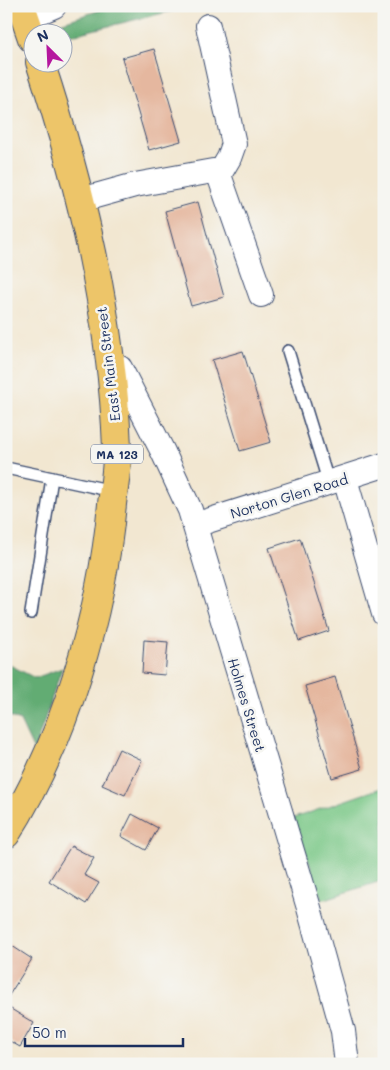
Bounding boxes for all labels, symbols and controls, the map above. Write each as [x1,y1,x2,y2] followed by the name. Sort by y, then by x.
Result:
[22,22,72,72] north arrow
[34,25,51,47] text: N
[92,306,124,422] street label: East Main Street
[91,444,143,464] road number: MA 123
[228,469,350,523] street label: Norton Glen Road
[224,656,270,754] street label: Holmes Street
[25,1015,182,1047] scale bar
[32,1022,67,1042] text: 50 m

